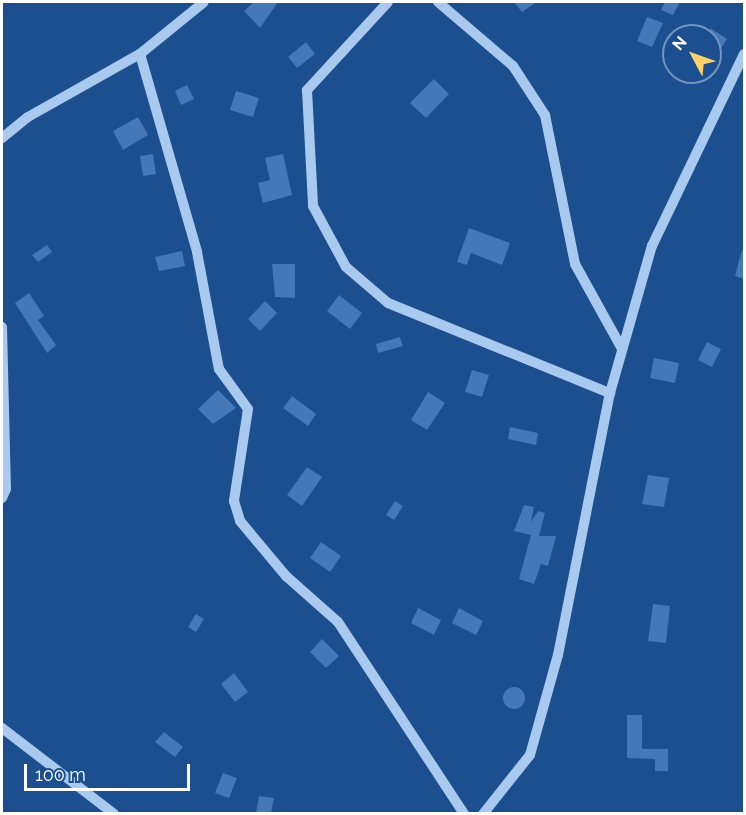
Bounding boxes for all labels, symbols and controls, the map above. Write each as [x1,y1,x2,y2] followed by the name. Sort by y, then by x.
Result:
[662,24,722,84] north arrow
[668,32,691,54] text: N
[27,752,194,790] scale bar
[35,764,86,785] text: 100 m

